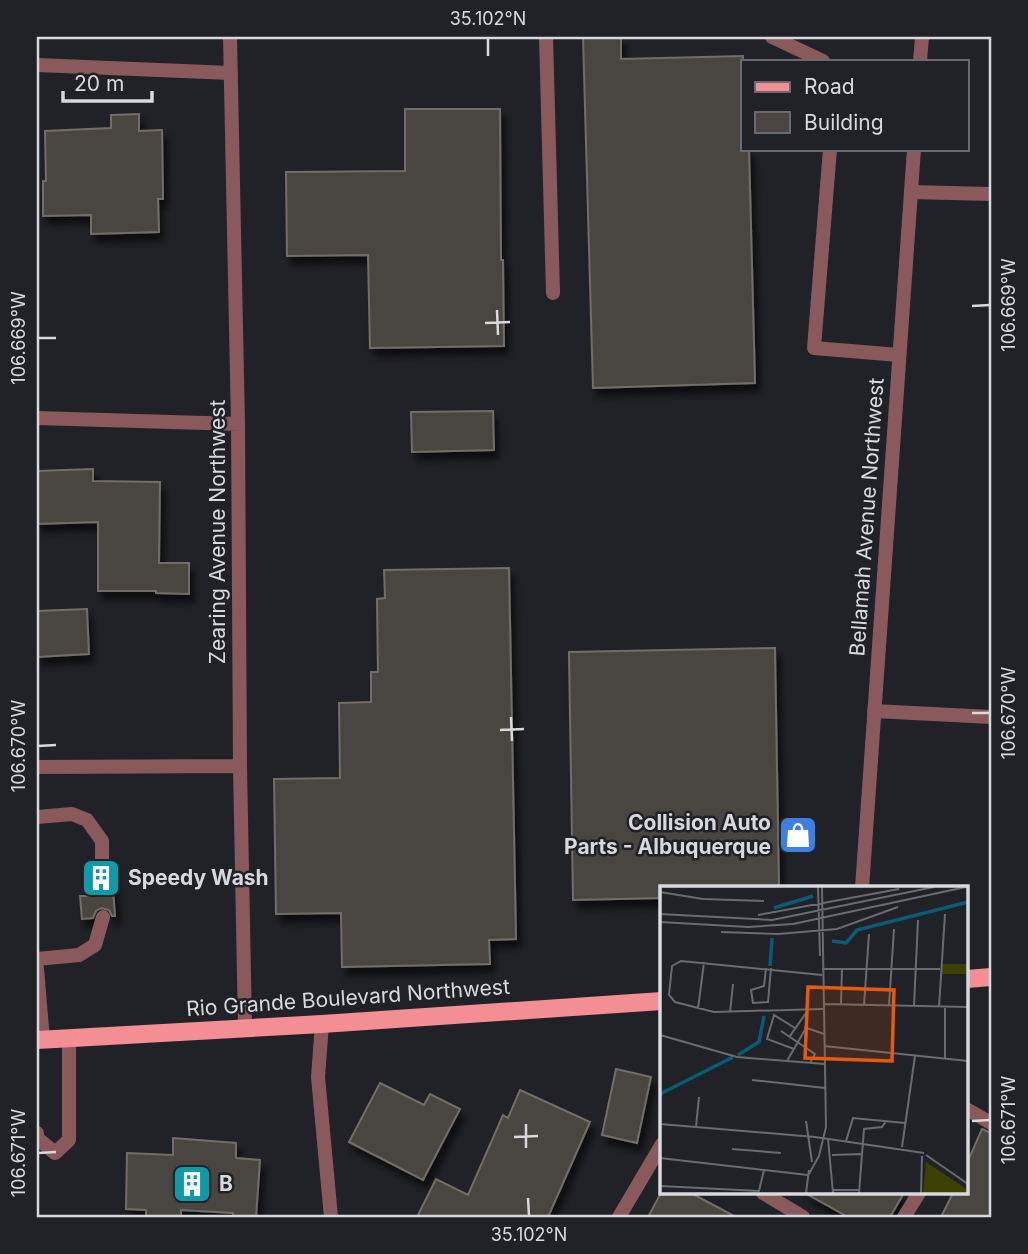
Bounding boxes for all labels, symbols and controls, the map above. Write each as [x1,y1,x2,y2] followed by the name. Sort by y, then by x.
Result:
[450,8,526,29] text: 35.102°N
[63,60,152,104] scale bar
[741,60,968,150] legend
[74,71,124,96] text: 20 m
[804,74,855,99] text: Road
[804,110,884,135] text: Building
[998,258,1019,352] text: 106.669°W
[8,291,29,385] text: 106.669°W
[844,377,889,657] street label: Bellamah Avenue Northwest
[205,400,230,664] street label: Zearing Avenue Northwest
[998,667,1019,759] text: 106.670°W
[8,700,29,792] text: 106.670°W
[564,810,771,859] place label: Collision Auto Parts - Albuquerque
[777,814,819,856] shop icon: Collision Auto Parts - Albuquerque
[80,857,122,899] building icon: Speedy Wash
[128,865,269,890] place label: Speedy Wash
[660,886,968,1194] inset map
[185,974,511,1021] street label: Rio Grande Boulevard Northwest
[998,1075,1019,1164] text: 106.671°W
[8,1108,29,1197] text: 106.671°W
[171,1163,213,1205] building icon: B
[219,1171,233,1196] place label: B
[491,1224,567,1245] text: 35.102°N

